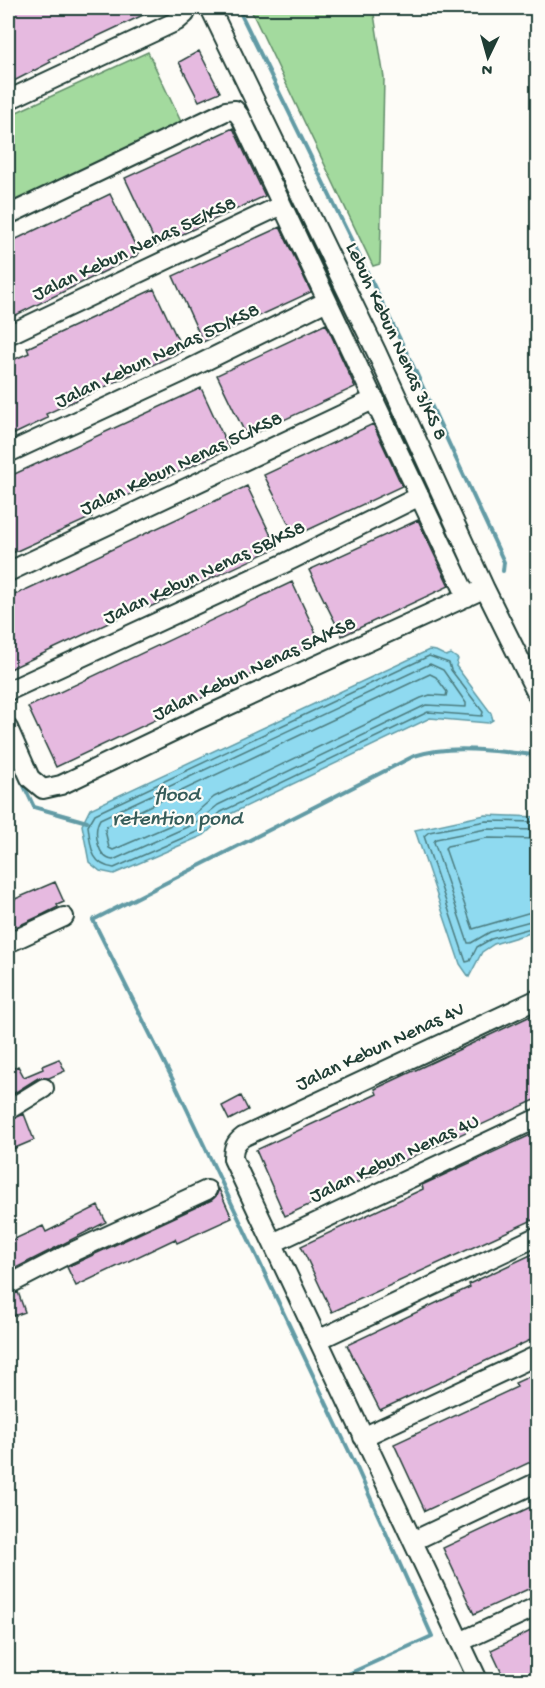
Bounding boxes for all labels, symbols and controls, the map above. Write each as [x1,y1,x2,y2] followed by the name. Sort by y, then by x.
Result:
[458,27,518,87] north arrow
[480,58,493,78] text: N
[29,193,241,307] street label: Jalan Kebun Nenas 5E/KS8
[339,239,451,445] street label: Lebuh Kebun Nenas 3/KS 8
[52,300,264,414] street label: Jalan Kebun Nenas 5D/KS8
[77,408,287,522] street label: Jalan Kebun Nenas 5C/KS8
[101,517,310,631] street label: Jalan Kebun Nenas 5B/KS8
[150,613,360,727] street label: Jalan Kebun Nenas 5A/KS8
[112,784,245,833] water label: flood retention pond
[293,999,469,1097] street label: Jalan Kebun Nenas 4V
[307,1111,483,1209] street label: Jalan Kebun Nenas 4U

